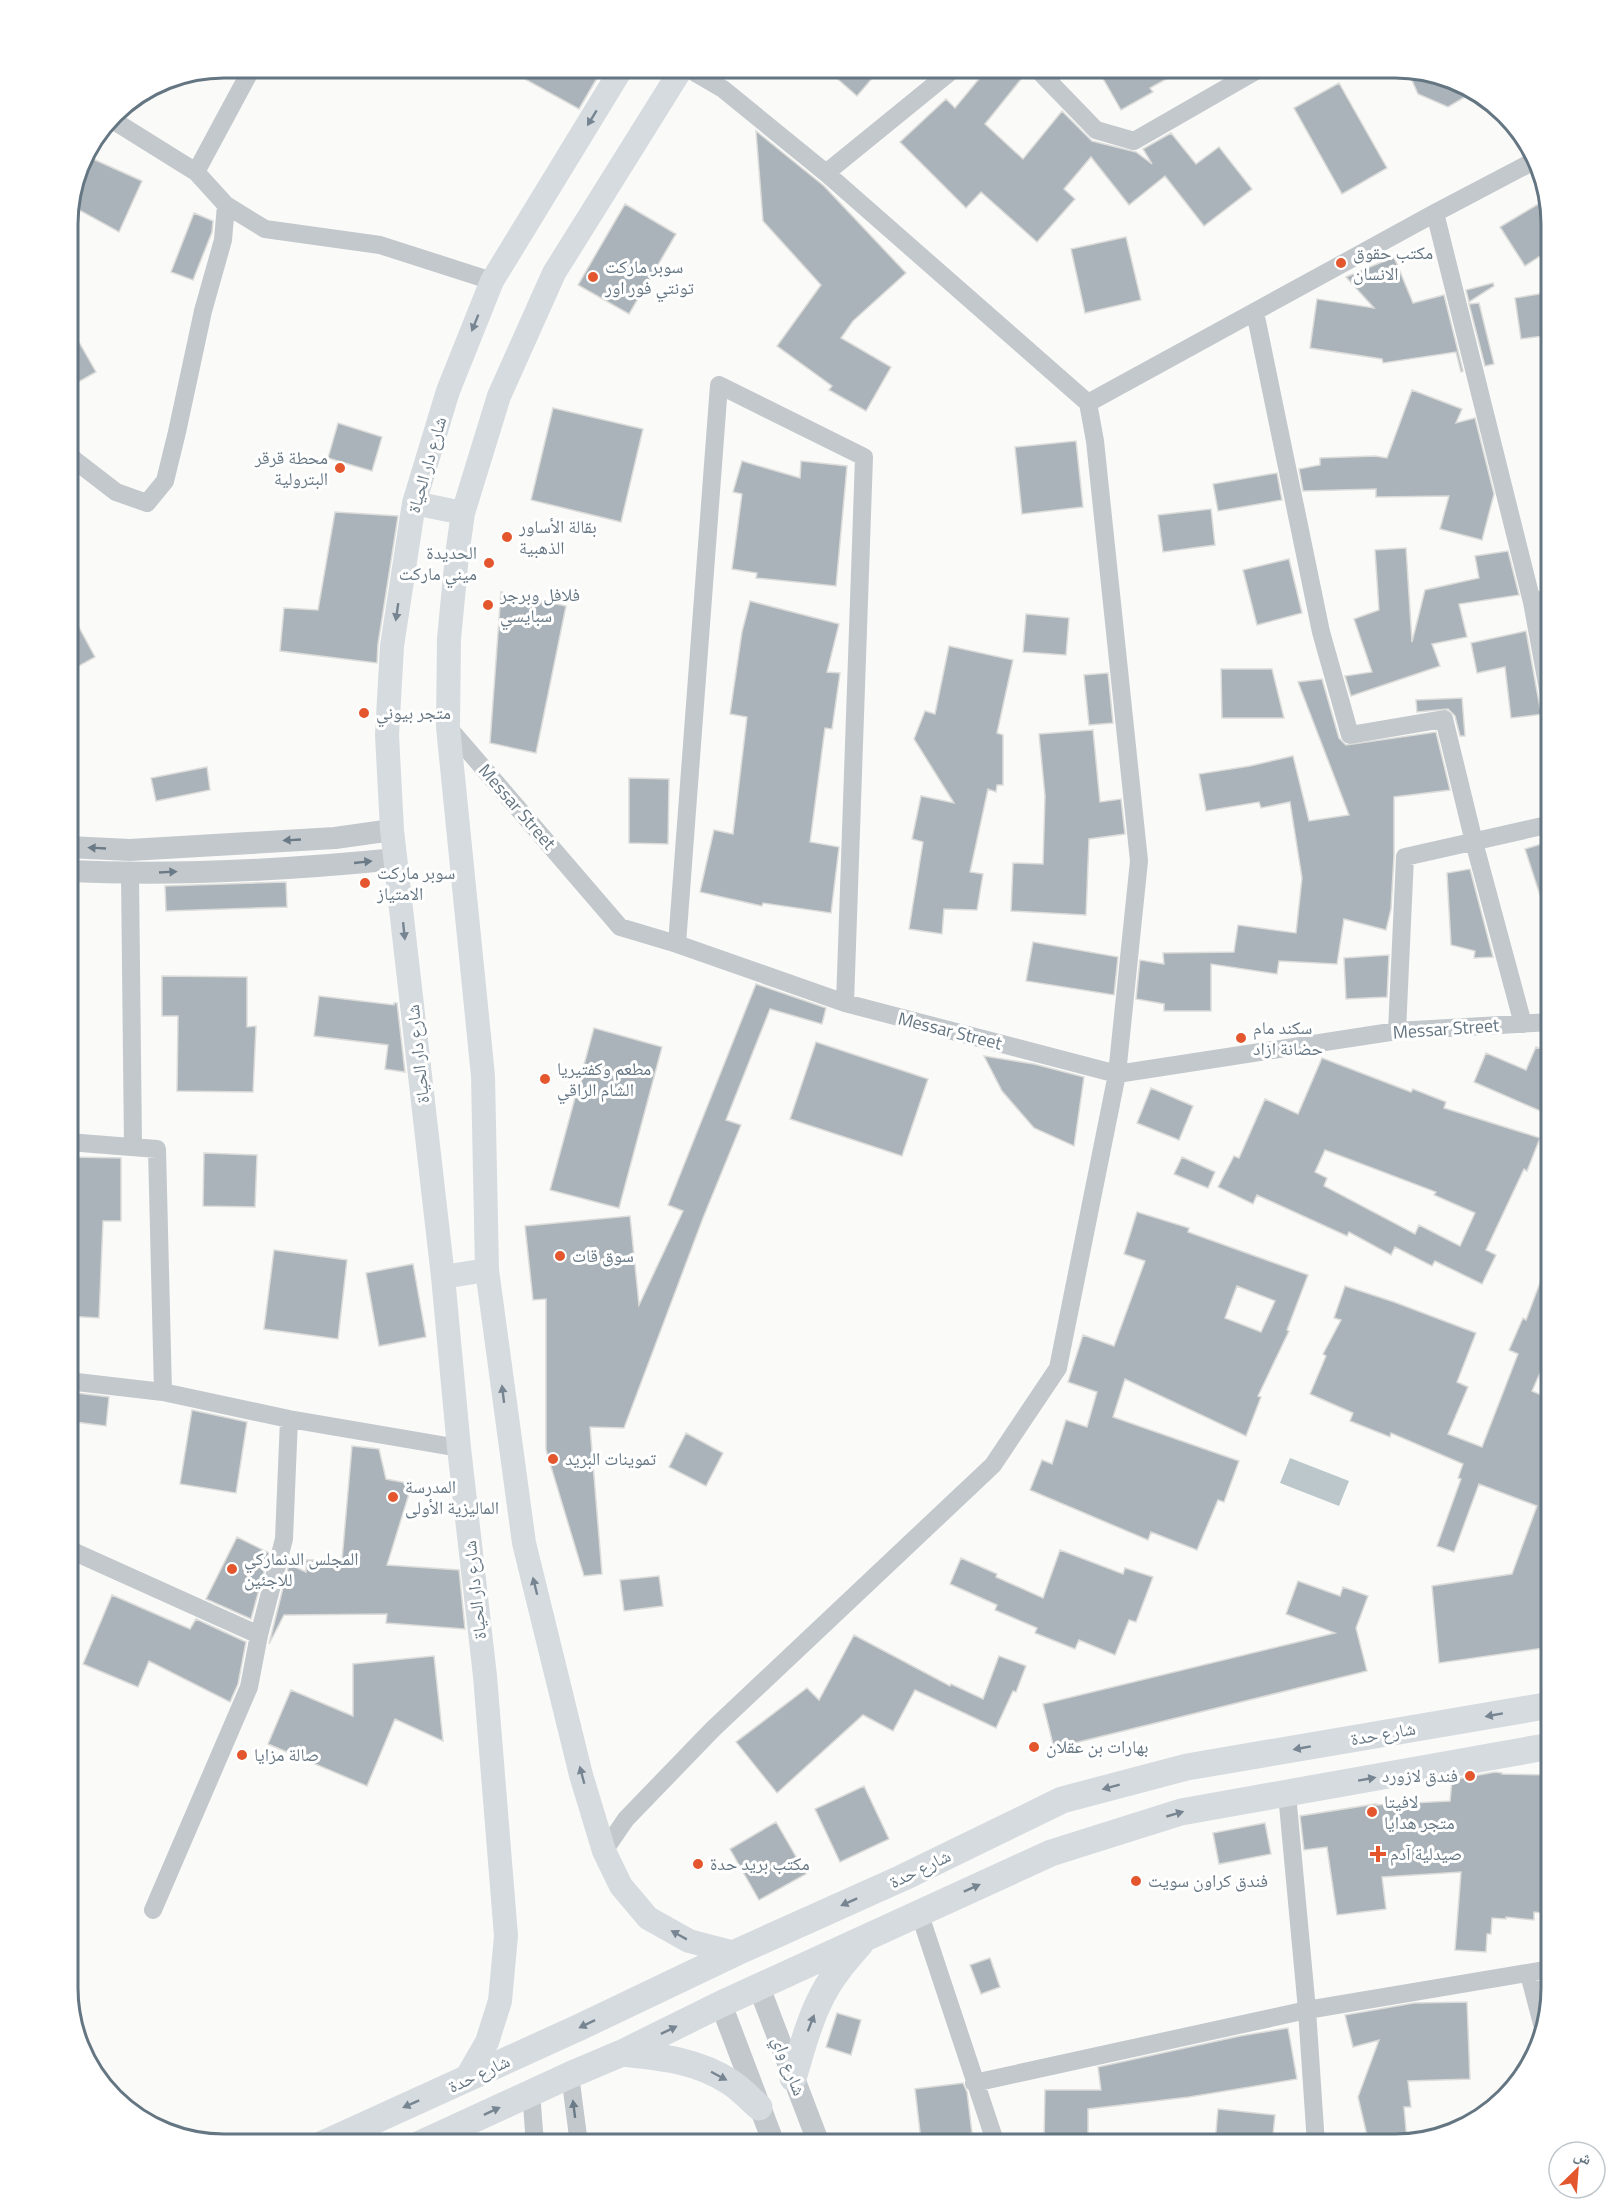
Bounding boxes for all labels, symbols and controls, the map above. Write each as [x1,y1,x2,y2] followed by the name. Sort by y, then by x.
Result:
[586,110,597,126] one-way arrow
[1353,239,1433,287] place label: مكتب حقوق الانسان
[604,253,694,303] place label: سوبر ماركت تونتي فور اور
[1334,256,1348,270] marker: مكتب حقوق الانسان
[586,270,600,284] marker: سوبر ماركت تونتي فور اور
[470,315,480,333] one-way arrow
[400,413,453,516] street label: شارع دار الحياة
[254,444,328,492] place label: محطة قرقر البترولية
[333,461,347,475] marker: محطة قرقر البترولية
[518,513,597,561] place label: بقالة الأساور الذهبية
[500,530,514,544] marker: بقالة الأساور الذهبية
[399,539,477,589] place label: الحديدة ميني ماركت
[482,556,496,570] marker: الحديدة ميني ماركت
[499,581,580,631] place label: فلافل وبرجر سبايسي
[481,598,495,612] marker: فلافل وبرجر سبايسي
[393,602,402,621] one-way arrow
[376,699,451,728] place label: متجر بيوني
[357,706,371,720] marker: متجر بيوني
[472,758,563,856] street label: Messar Street
[282,836,301,845] one-way arrow
[88,844,107,853] one-way arrow
[353,857,372,867] one-way arrow
[376,859,455,907] place label: سوبر ماركت الامتياز
[159,868,178,877] one-way arrow
[358,876,372,890] marker: سوبر ماركت الامتياز
[399,922,409,941] one-way arrow
[399,1003,436,1105] street label: شارع دار الحياة
[895,1005,1006,1057] street label: Messar Street
[1392,1011,1501,1046] street label: Messar Street
[1253,1014,1323,1062] place label: سكند مام حضانة ازاد
[1234,1031,1248,1045] marker: سكند مام حضانة ازاد
[557,1055,651,1105] place label: مطعم وكفتيريا الشام الراقي
[538,1072,552,1086] marker: مطعم وكفتيريا الشام الراقي
[572,1242,634,1269] place label: سوق قات
[553,1249,567,1263] marker: سوق قات
[498,1384,507,1403] one-way arrow
[565,1445,656,1472] place label: تموينات البريد
[546,1452,560,1466] marker: تموينات البريد
[405,1473,499,1521] place label: المدرسة الماليزية الأولى
[386,1490,400,1504] marker: المدرسة الماليزية الأولى
[456,1539,493,1641] street label: شارع دار الحياة
[244,1545,359,1593] place label: المجلس الدنماركي للاجئين
[225,1562,239,1576] marker: المجلس الدنماركي للاجئين
[529,1577,539,1595] one-way arrow
[1484,1711,1503,1720] one-way arrow
[1348,1715,1418,1752] street label: شارع حدة
[1046,1733,1149,1760] place label: بهارات بن عقلان
[1027,1740,1041,1754] marker: بهارات بن عقلان
[254,1741,319,1768] place label: صالة مزايا
[1292,1744,1311,1753] one-way arrow
[235,1748,249,1762] marker: صالة مزايا
[1382,1762,1458,1789] place label: فندق لازورد
[576,1766,586,1785] one-way arrow
[1463,1769,1477,1783] marker: فندق لازورد
[1357,1774,1376,1783] one-way arrow
[1102,1783,1120,1792] one-way arrow
[1384,1788,1455,1836] place label: لافيتا متجر هدايا
[1365,1805,1379,1819] marker: لافيتا متجر هدايا
[1166,1809,1184,1818] one-way arrow
[1390,1840,1462,1867] place label: صيدلية آدم
[884,1842,955,1895] street label: شارع حدة
[1371,1847,1385,1861] marker: صيدلية آدم
[710,1850,810,1877] place label: مكتب بريد حدة
[691,1857,705,1871] marker: مكتب بريد حدة
[1148,1867,1268,1894] place label: فندق كراون سويت
[1129,1874,1143,1888] marker: فندق كراون سويت
[964,1884,981,1893] one-way arrow
[839,1897,857,1907] one-way arrow
[670,1930,687,1940] one-way arrow
[807,2014,816,2032] one-way arrow
[579,2019,596,2028] one-way arrow
[661,2025,678,2035] one-way arrow
[764,2032,813,2100] street label: شارع واي
[443,2047,514,2100] street label: شارع حدة
[711,2071,728,2081] one-way arrow
[403,2100,420,2109] one-way arrow
[569,2100,579,2119] one-way arrow
[483,2106,500,2115] one-way arrow
[1547,2140,1607,2200] north arrow
[1571,2142,1596,2171] text: ش

